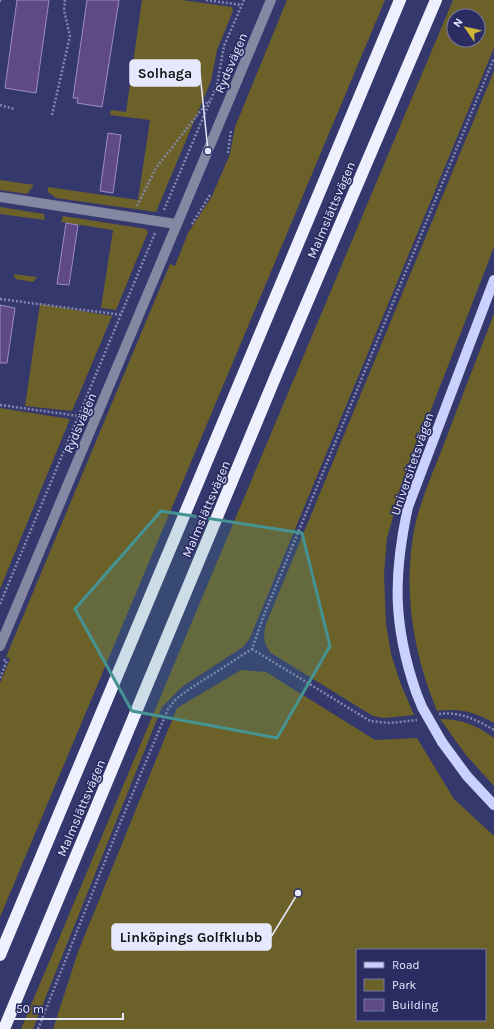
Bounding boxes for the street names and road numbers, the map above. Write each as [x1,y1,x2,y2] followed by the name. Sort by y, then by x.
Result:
[212,31,250,95] street label: Rydsvägen
[304,159,358,261] street label: Malmslättsvägen
[61,391,99,455] street label: Rydsvägen
[387,411,437,517] street label: Universitetsvägen
[179,458,233,560] street label: Malmslättsvägen
[54,757,108,859] street label: Malmslättsvägen

